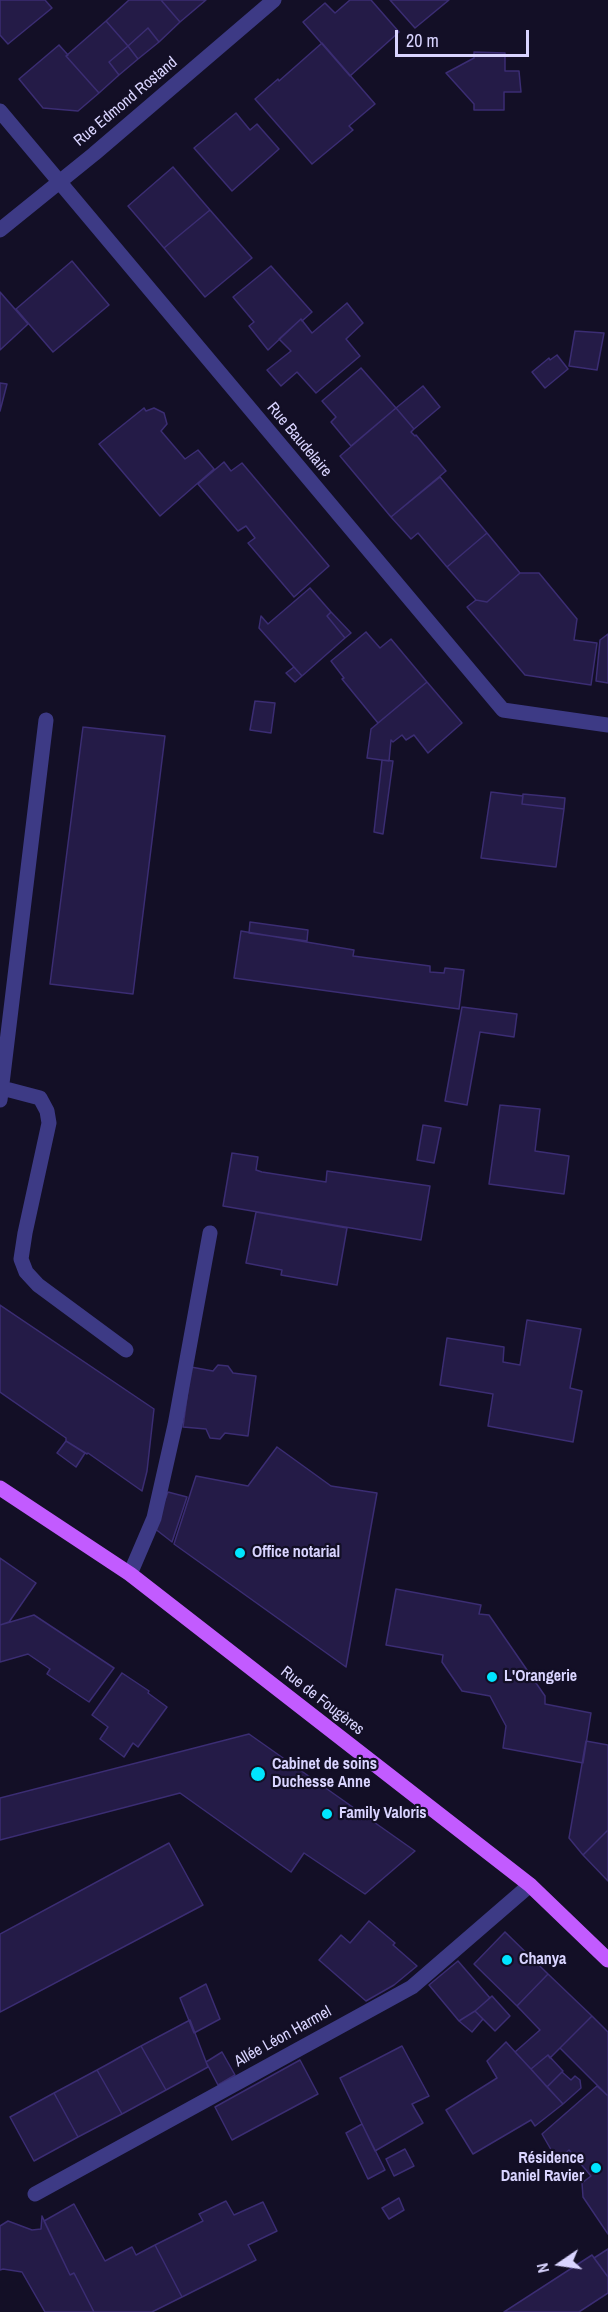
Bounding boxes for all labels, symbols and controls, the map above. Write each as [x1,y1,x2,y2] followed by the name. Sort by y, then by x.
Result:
[398,18,532,56] scale bar
[406,28,439,53] text: 20 m
[70,53,182,151] street label: Rue Edmond Rostand
[262,399,336,481] street label: Rue Baudelaire
[252,1543,340,1563] place label: Office notarial
[233,1546,247,1560] marker: Office notarial
[276,1662,368,1740] street label: Rue de Fougères
[504,1667,577,1687] place label: L'Orangerie
[485,1670,499,1684] marker: L'Orangerie
[272,1755,377,1793] place label: Cabinet de soins Duchesse Anne
[249,1765,267,1783] marker: Cabinet de soins Duchesse Anne
[339,1804,427,1824] place label: Family Valoris
[320,1807,334,1821] marker: Family Valoris
[519,1950,566,1970] place label: Chanya
[500,1953,514,1967] marker: Chanya
[231,2002,335,2072] street label: Allée Léon Harmel
[501,2149,584,2187] place label: Résidence Daniel Ravier
[589,2161,603,2175] marker: Résidence Daniel Ravier
[530,2234,590,2294] north arrow
[531,2261,554,2275] text: N

